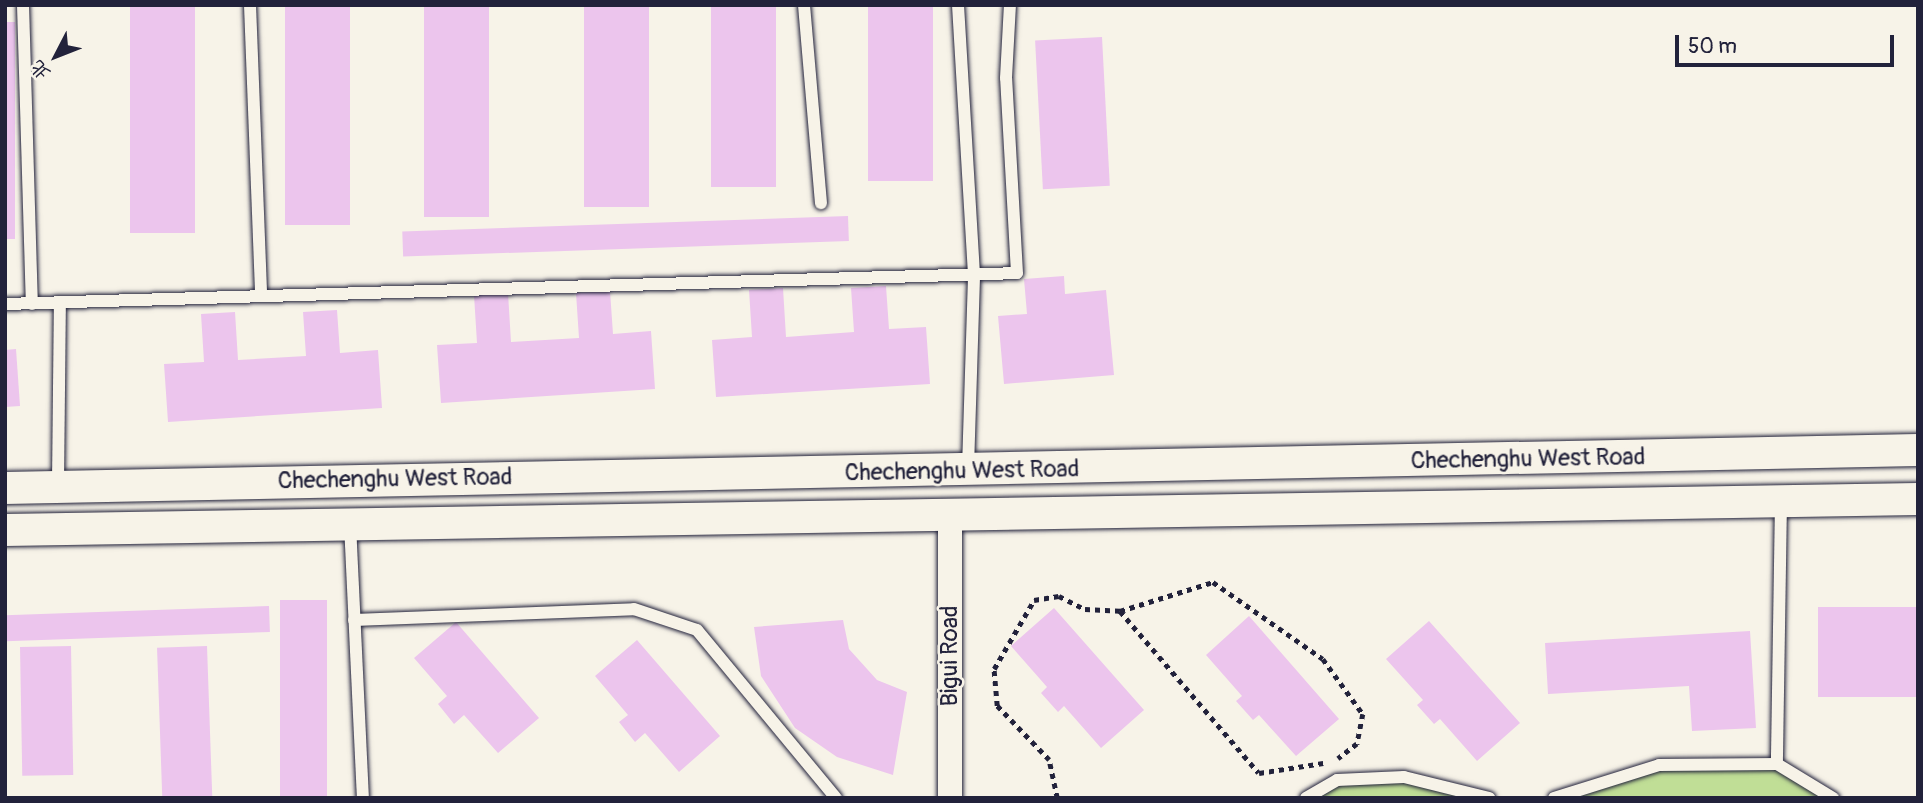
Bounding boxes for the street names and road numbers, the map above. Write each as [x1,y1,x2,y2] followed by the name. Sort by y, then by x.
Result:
[1410,443,1646,475] street label: Chechenghu West Road
[844,455,1080,487] street label: Chechenghu West Road
[277,463,513,495] street label: Chechenghu West Road
[936,605,964,707] street label: Bigui Road

